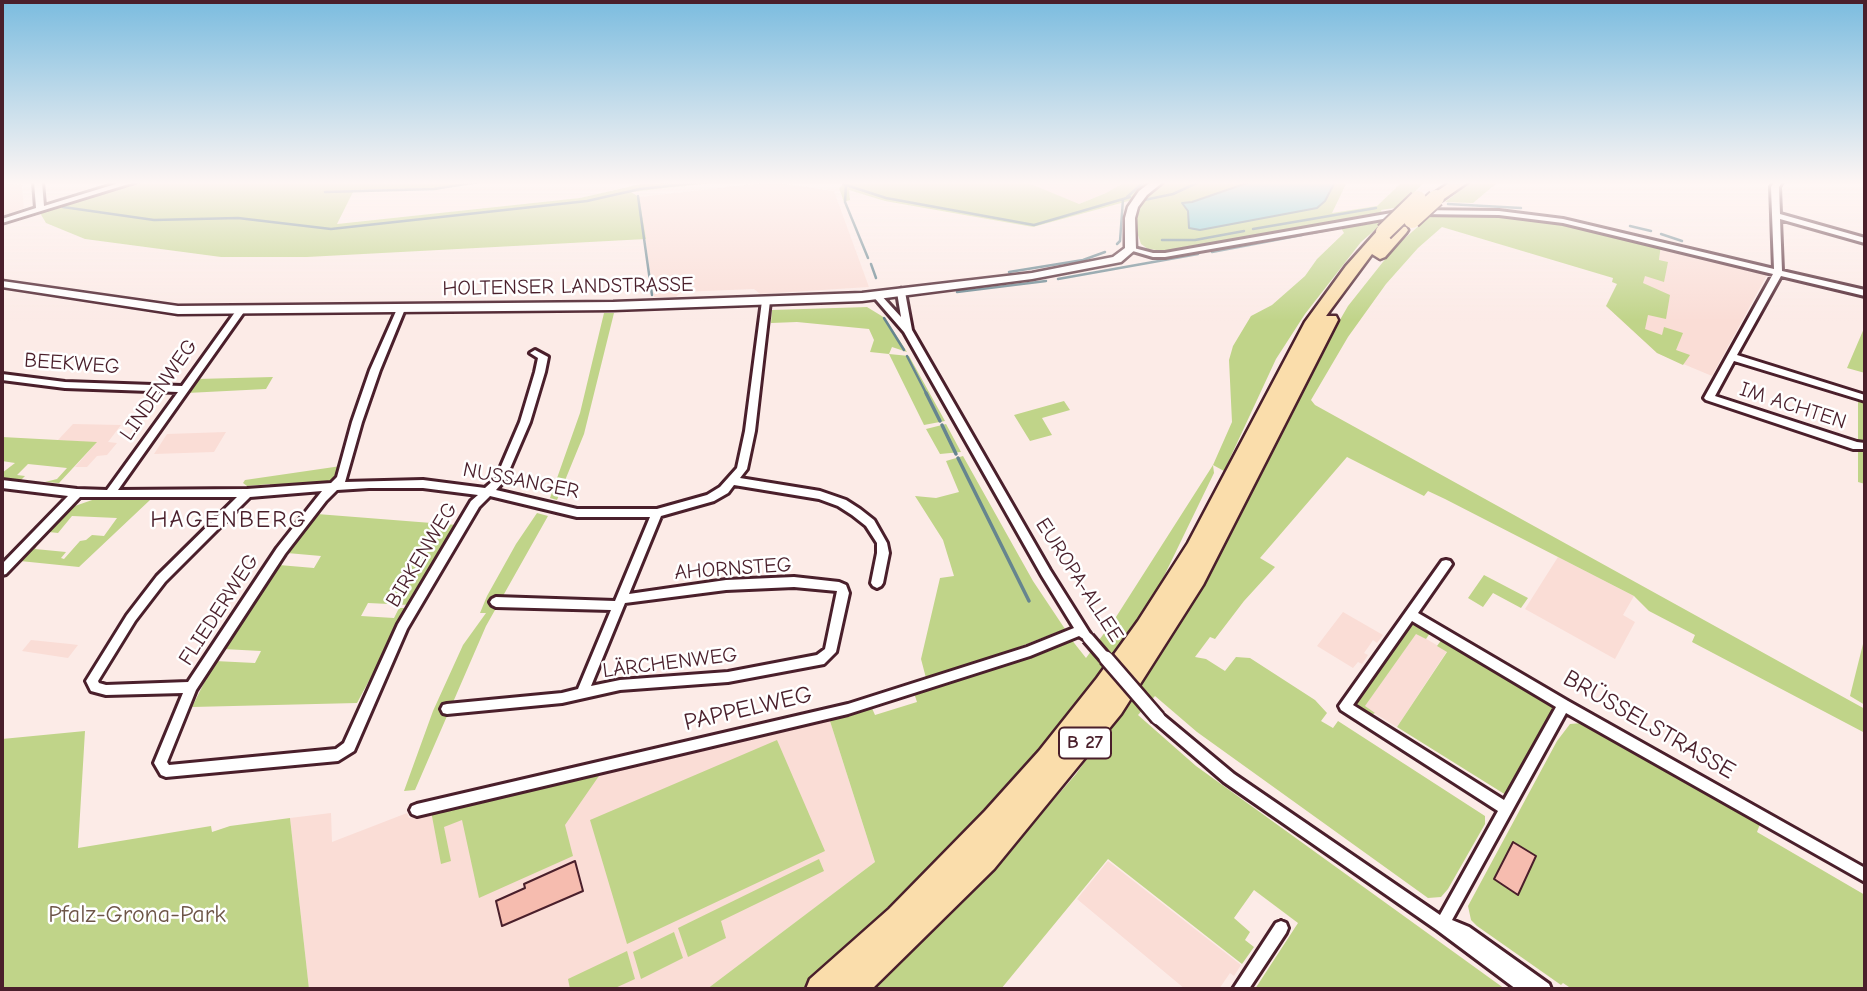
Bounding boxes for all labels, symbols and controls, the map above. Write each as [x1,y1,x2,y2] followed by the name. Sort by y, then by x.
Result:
[442,272,694,302] street label: HOLTENSER LANDSTRASSE
[115,334,203,446] street label: LINDENWEG
[23,348,121,380] street label: BEEKWEG
[1737,377,1849,435] street label: IM ACHTEN
[461,457,581,505] street label: NUSSANGER
[381,498,463,612] street label: BIRKENWEG
[151,506,307,534] district label: HAGENBERG
[1030,513,1128,647] street label: EUROPA-ALLEE
[174,550,264,670] street label: FLIEDERWEG
[674,552,792,586] street label: AHORNSTEG
[601,642,739,684] street label: LÄRCHENWEG
[1558,664,1740,786] street label: BRÜSSELSTRASSE
[681,680,815,738] street label: PAPPELWEG
[1059,728,1111,758] road number: B 27
[48,901,226,929] park label: Pfalz-Grona-Park

